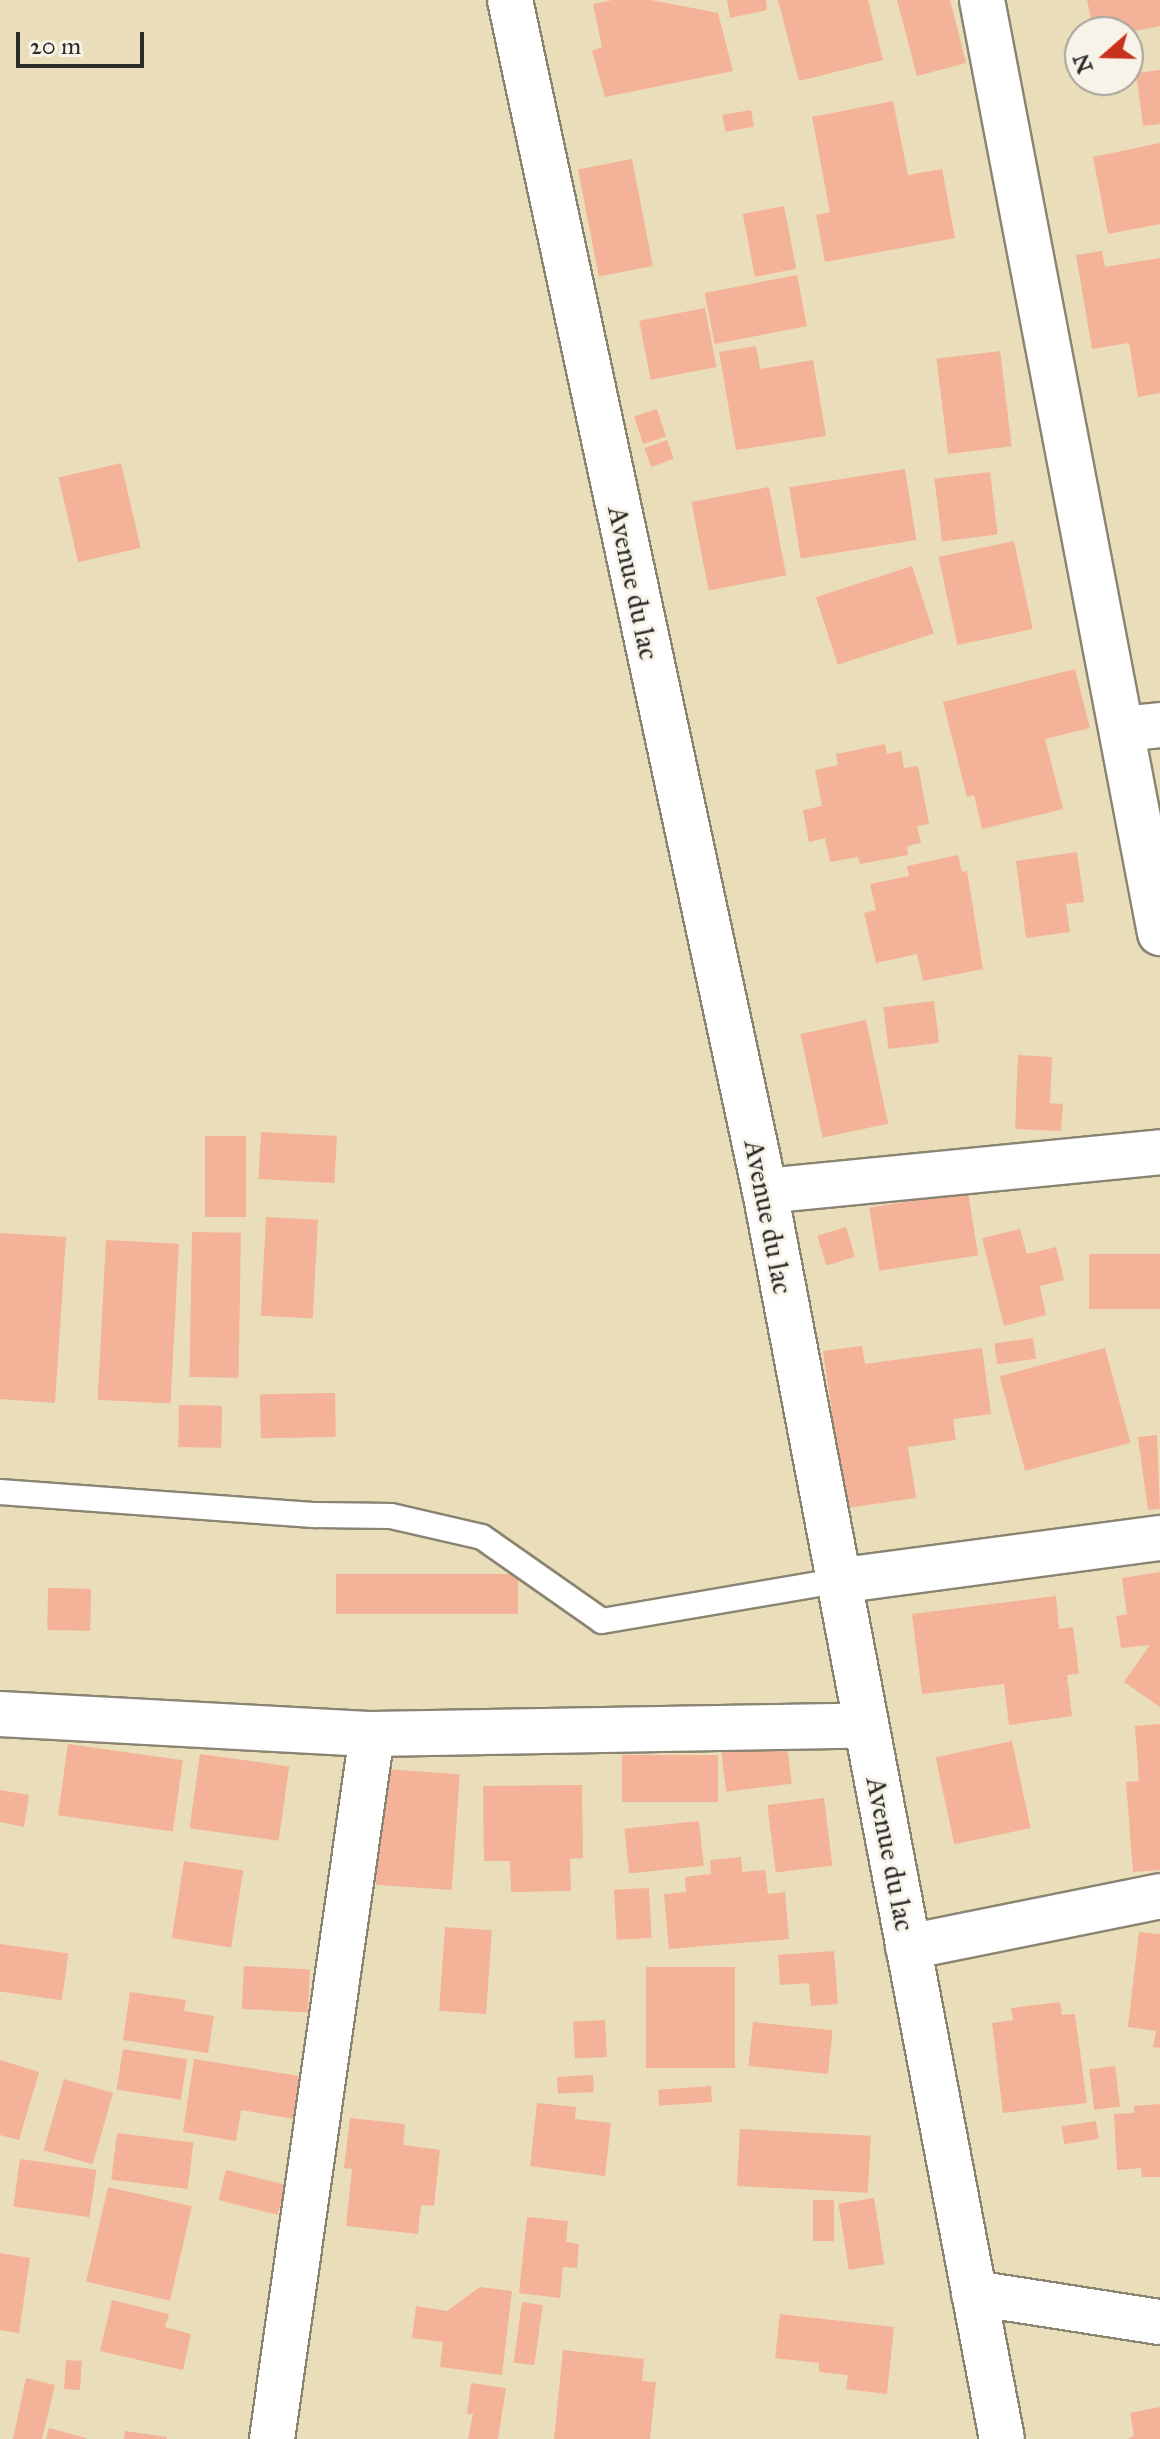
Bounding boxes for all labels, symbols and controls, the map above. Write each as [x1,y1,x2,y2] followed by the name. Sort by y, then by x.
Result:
[20,16,148,66] scale bar
[1064,16,1144,96] north arrow
[30,31,81,61] text: 20 m
[1067,50,1099,77] text: N
[600,503,666,663] street label: Avenue du lac
[737,1137,799,1297] street label: Avenue du lac
[859,1774,921,1934] street label: Avenue du lac

